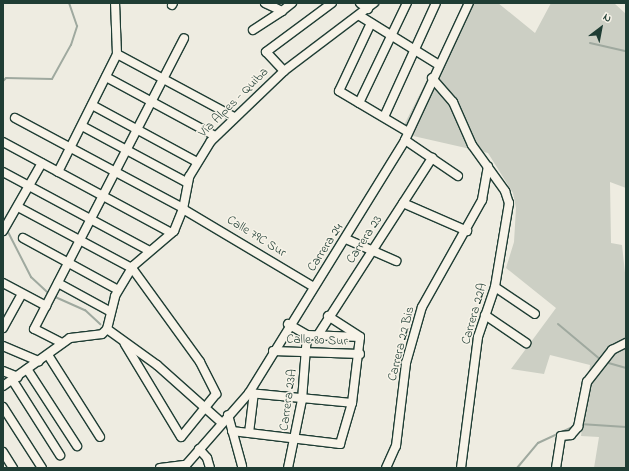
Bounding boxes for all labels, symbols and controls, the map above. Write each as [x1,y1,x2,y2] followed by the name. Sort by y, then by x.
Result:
[581,8,621,48] north arrow
[600,9,615,27] text: N
[196,65,272,141] street label: Vía Alpes - Quiba
[223,213,289,261] street label: Calle 79C Sur
[344,213,386,267] street label: Carrera 23
[305,221,347,275] street label: Carrera 24
[459,281,491,347] street label: Carrera 22A
[385,305,419,383] street label: Carrera 22 Bis
[286,332,348,350] street label: Calle 80 Sur
[277,368,301,432] street label: Carrera 23A

